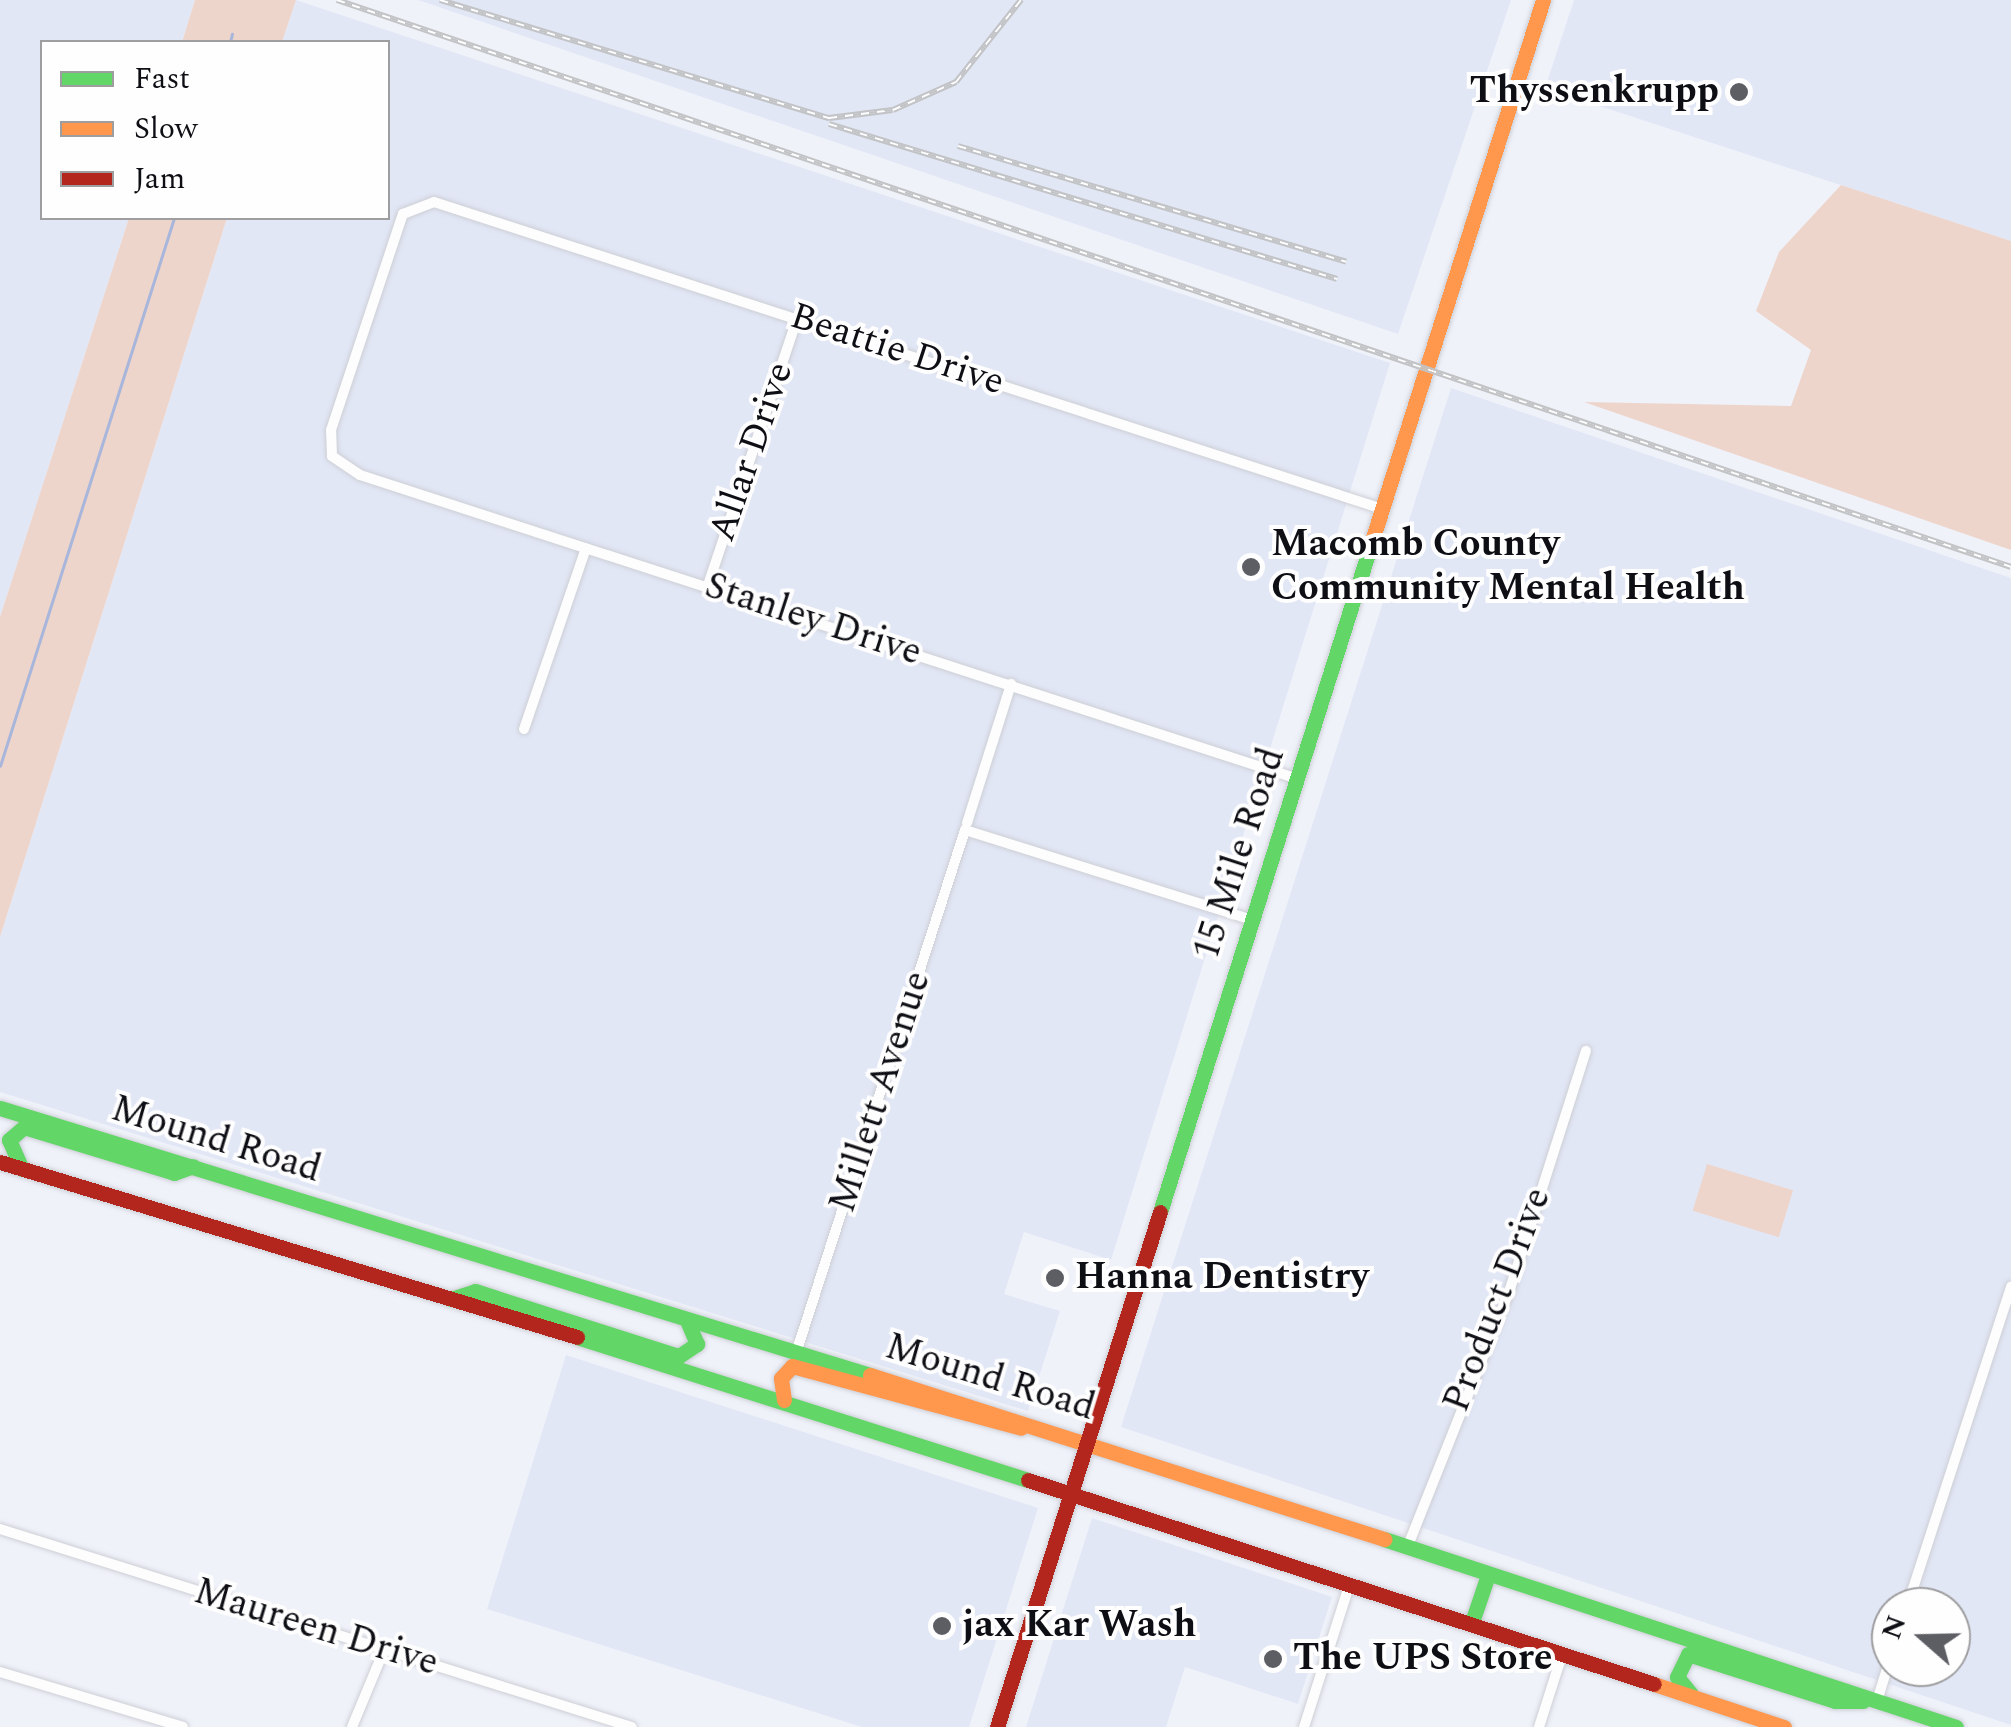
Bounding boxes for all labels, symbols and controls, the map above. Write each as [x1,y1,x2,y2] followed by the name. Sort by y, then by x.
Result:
[40,40,390,220] legend
[134,56,190,102] text: Fast
[1470,69,1719,115] place label: Thyssenkrupp
[1728,81,1750,103] marker: Thyssenkrupp
[134,106,198,152] text: Slow
[134,156,185,202] text: Jam
[784,294,1010,406] street label: Beattie Drive
[700,356,804,548] street label: Allar Drive
[1271,522,1745,612] place label: Macomb County Community Mental Health
[1240,556,1262,578] marker: Macomb County Community Mental Health
[699,564,927,676] street label: Stanley Drive
[1184,742,1296,966] street label: 15 Mile Road
[821,966,941,1218] street label: Millett Avenue
[106,1087,326,1193] street label: Mound Road
[1434,1181,1562,1419] street label: Product Drive
[1075,1255,1369,1301] place label: Hanna Dentistry
[1044,1267,1066,1289] marker: Hanna Dentistry
[880,1325,1100,1431] street label: Mound Road
[188,1569,444,1687] street label: Maureen Drive
[1871,1587,1971,1687] north arrow
[962,1603,1197,1649] place label: jax Kar Wash
[1870,1609,1918,1645] text: N
[931,1615,953,1637] marker: jax Kar Wash
[1293,1636,1553,1682] place label: The UPS Store
[1262,1648,1284,1670] marker: The UPS Store

